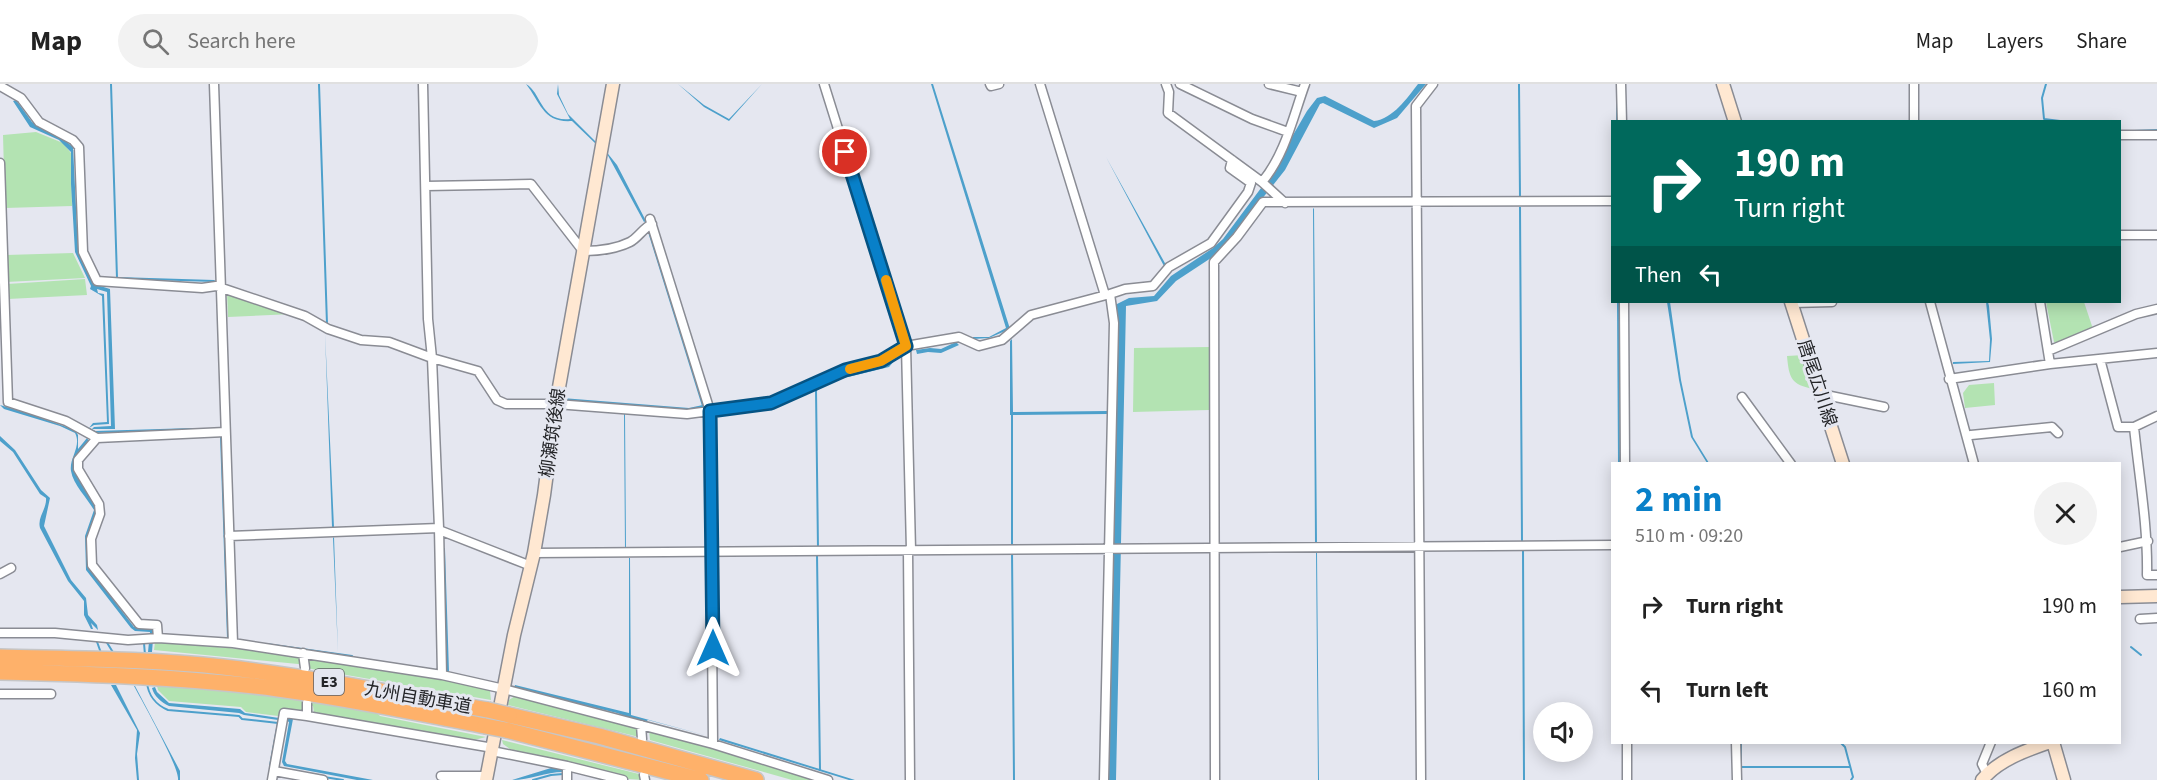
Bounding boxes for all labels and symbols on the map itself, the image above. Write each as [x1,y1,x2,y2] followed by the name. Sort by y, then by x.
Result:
[819,126,870,177] pin
[1791,336,1843,430] street label: 唐尾広川線
[534,387,572,479] street label: 柳瀬筑後線
[681,616,745,680] position arrow
[314,669,344,695] road number: E3
[363,676,473,720] street label: 九州自動車道

